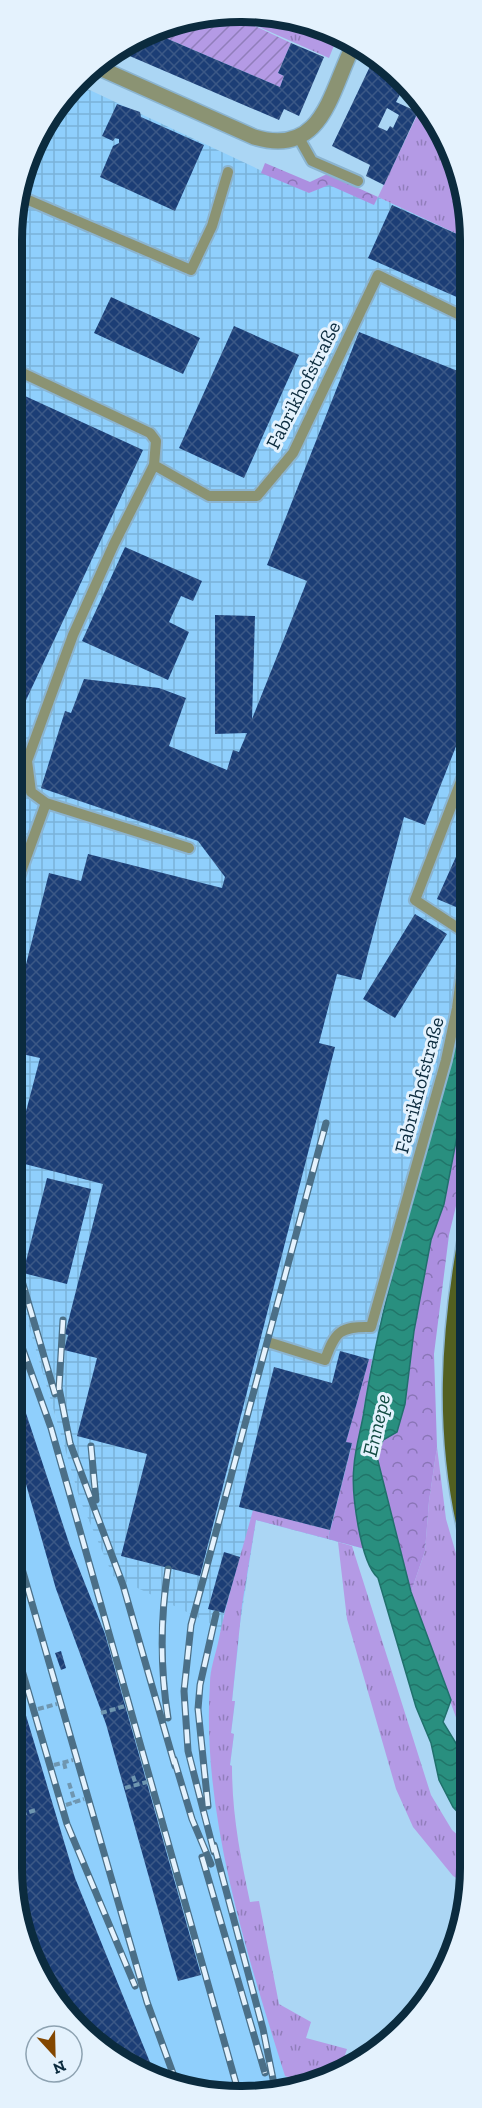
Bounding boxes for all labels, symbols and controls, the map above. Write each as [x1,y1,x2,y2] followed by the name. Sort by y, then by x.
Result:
[260,317,346,453] street label: Fabrikhofstraße
[389,1014,449,1156] street label: Fabrikhofstraße
[357,1391,395,1459] water label: Ennepe
[24,2024,84,2084] north arrow
[50,2056,69,2079] text: N

